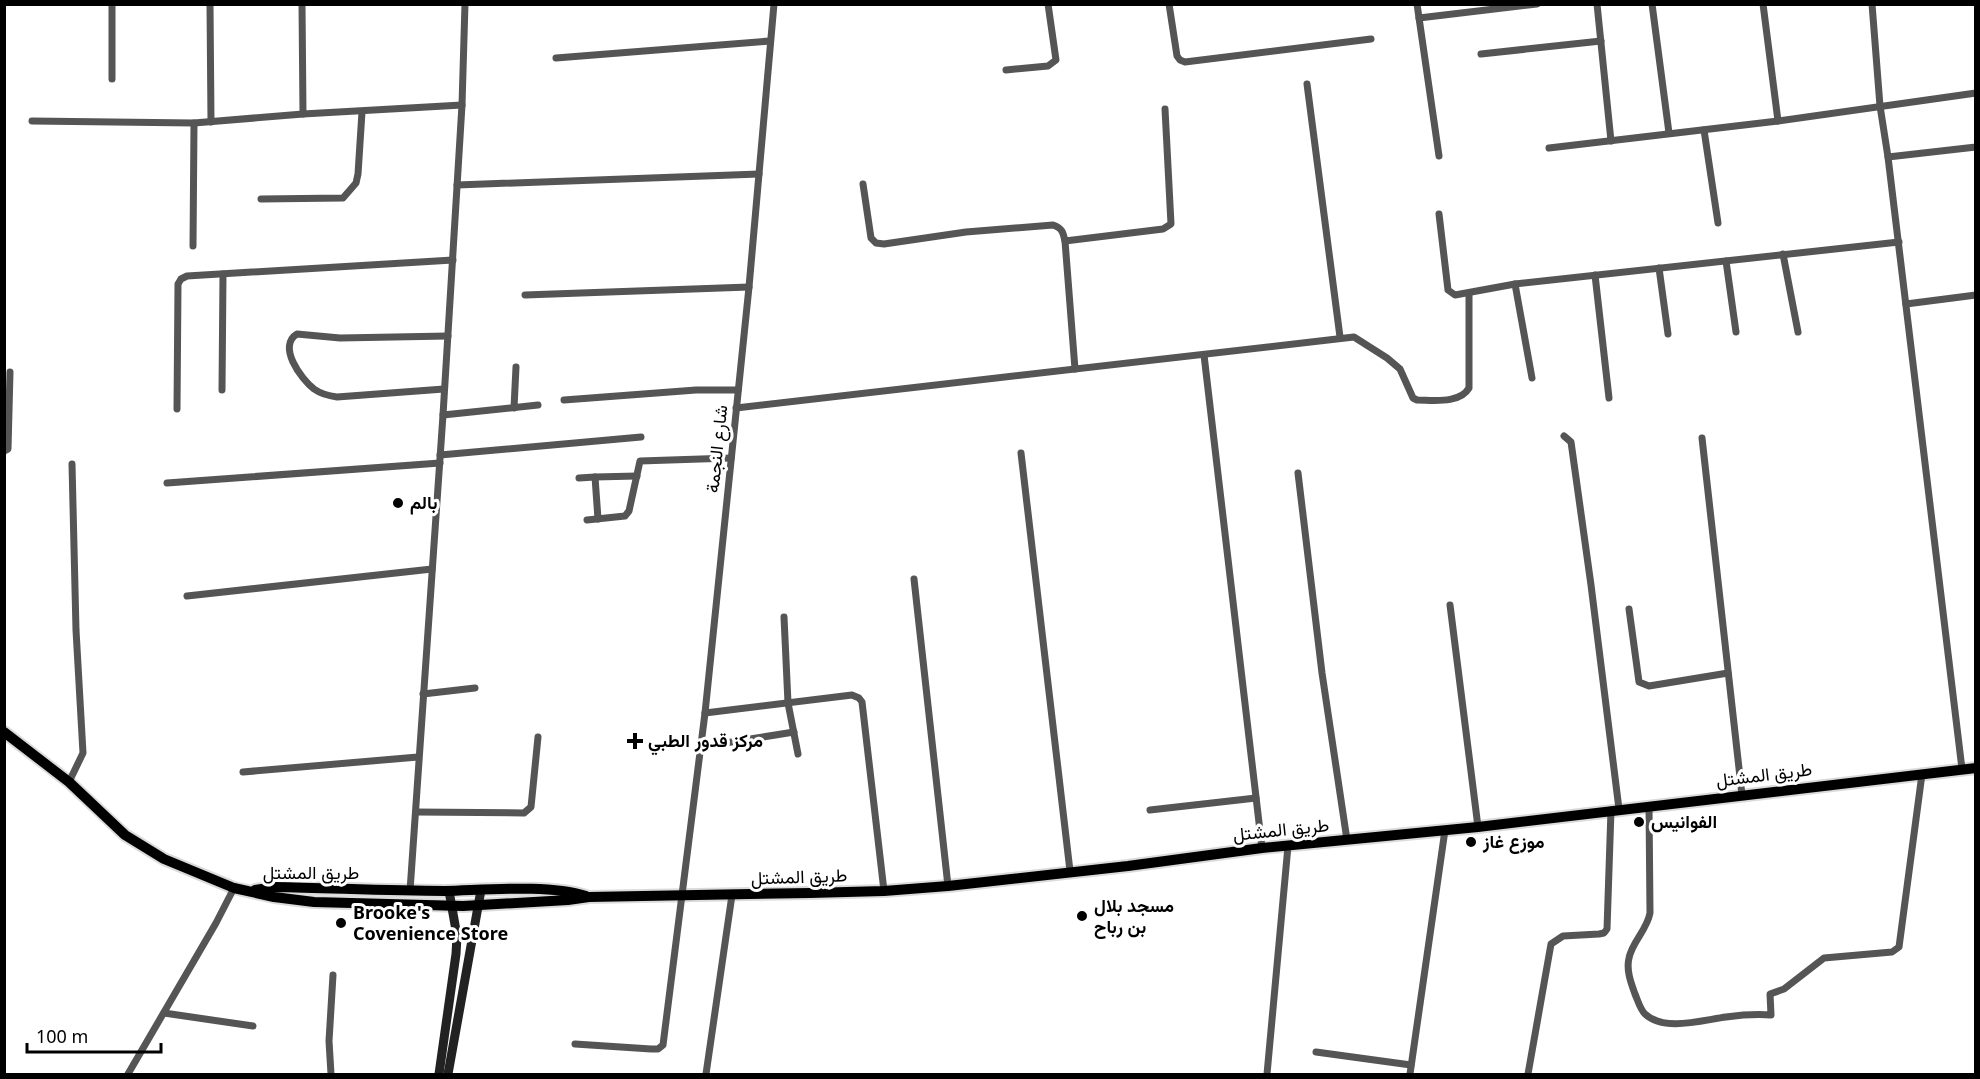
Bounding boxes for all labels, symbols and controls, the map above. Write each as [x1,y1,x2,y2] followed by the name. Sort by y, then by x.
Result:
[699,404,734,494] street label: شارع النجمة
[410,490,437,515] place label: بالم
[391,496,405,510] marker: بالم
[648,728,763,756] place label: مركز قدور الطبي
[626,732,644,750] marker: مركز قدور الطبي
[1714,756,1813,792] street label: طريق المشتل
[1651,809,1717,833] place label: الفوانيس
[1232,812,1330,846] street label: طريق المشتل
[1632,815,1646,829] marker: الفوانيس
[1482,829,1545,854] place label: موزع غاز
[1464,835,1478,849] marker: موزع غاز
[263,860,359,884] street label: طريق المشتل
[750,862,848,890] street label: طريق المشتل
[1094,893,1174,939] place label: مسجد بلال بن رباح
[353,900,508,945] place label: Brooke's Covenience Store
[1075,909,1089,923] marker: مسجد بلال بن رباح
[334,916,348,930] marker: Brooke's Covenience Store
[27,1016,160,1054] scale bar
[36,1024,88,1048] text: 100 m

